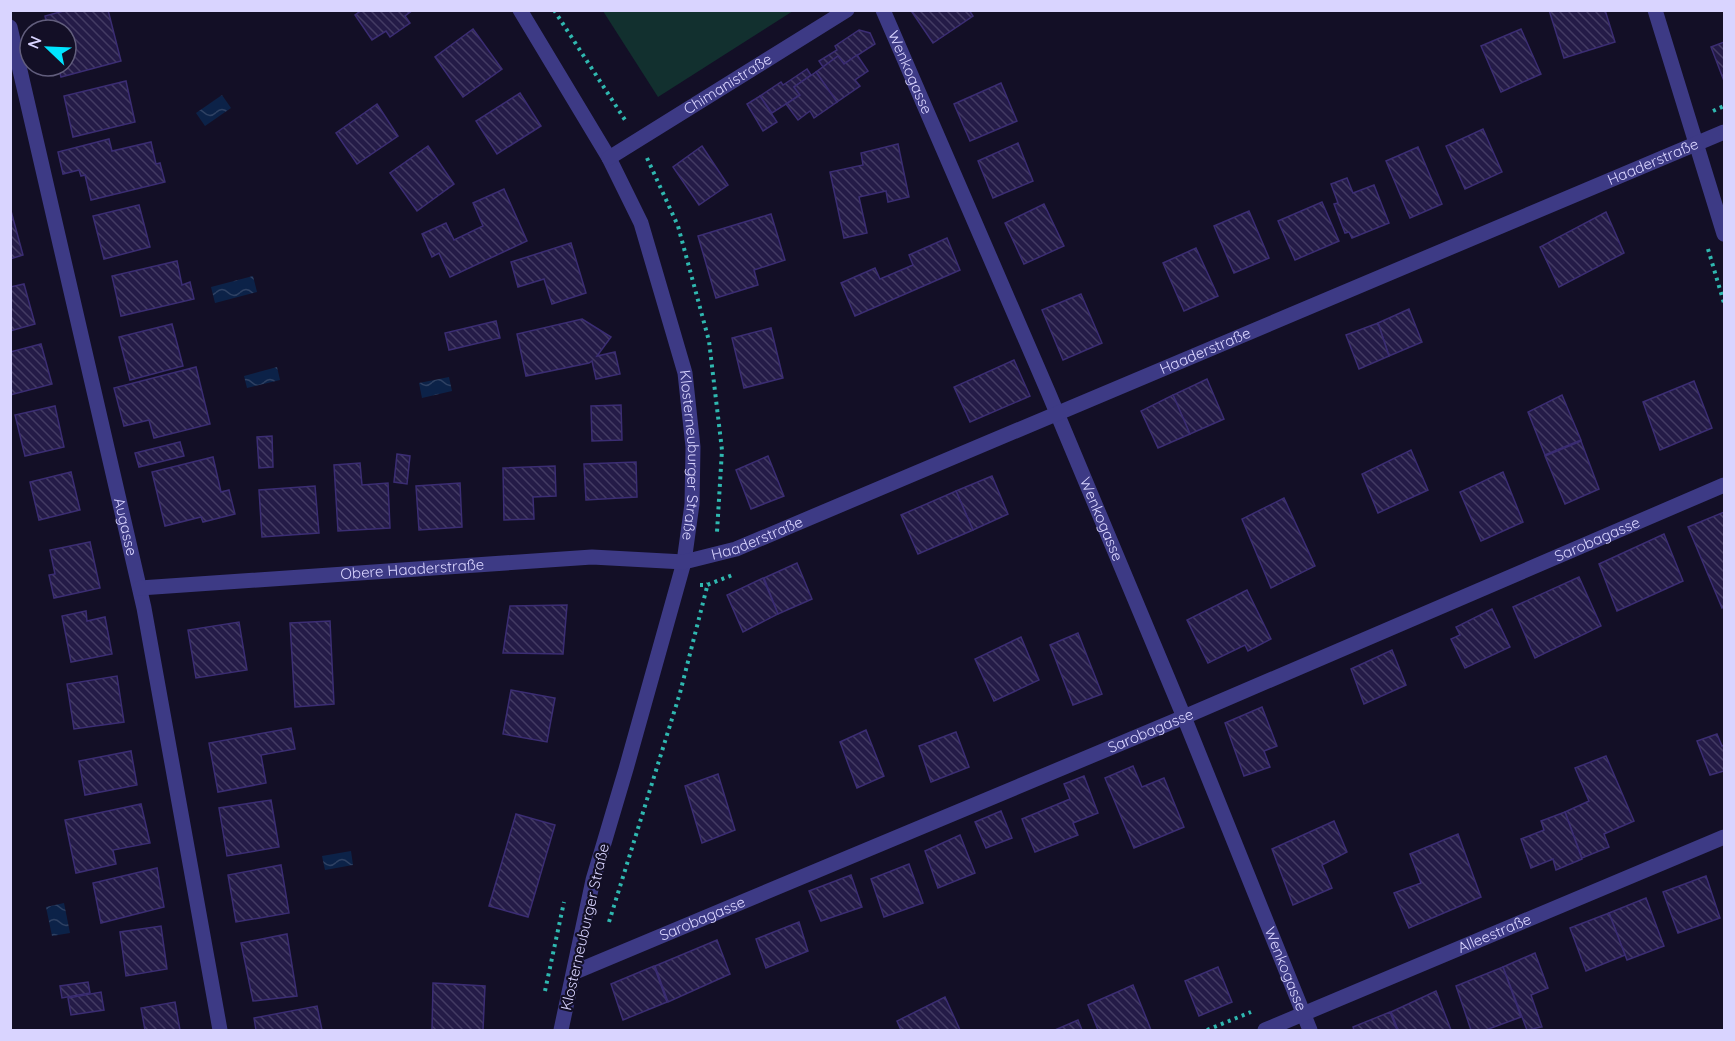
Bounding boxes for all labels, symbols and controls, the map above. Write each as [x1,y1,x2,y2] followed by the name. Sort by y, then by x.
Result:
[18,18,78,78] north arrow
[884,28,937,117] street label: Wenkogasse
[23,33,46,51] text: N
[680,49,775,118] street label: Chimanistraße
[1604,134,1701,189] street label: Haaderstraße
[1157,323,1253,378] street label: Haaderstraße
[676,369,703,542] street label: Klosterneuburger Straße
[1076,474,1128,564] street label: Wenkogasse
[110,496,142,558] street label: Augasse
[709,512,806,564] street label: Haaderstraße
[1551,512,1643,566] street label: Sarobagasse
[340,554,485,583] street label: Obere Haaderstraße
[1105,704,1196,757] street label: Sarobagasse
[556,842,613,1012] street label: Klosterneuburger Straße
[656,892,748,945] street label: Sarobagasse
[1455,909,1534,957] street label: Alleestraße
[1260,924,1311,1014] street label: Wenkogasse

